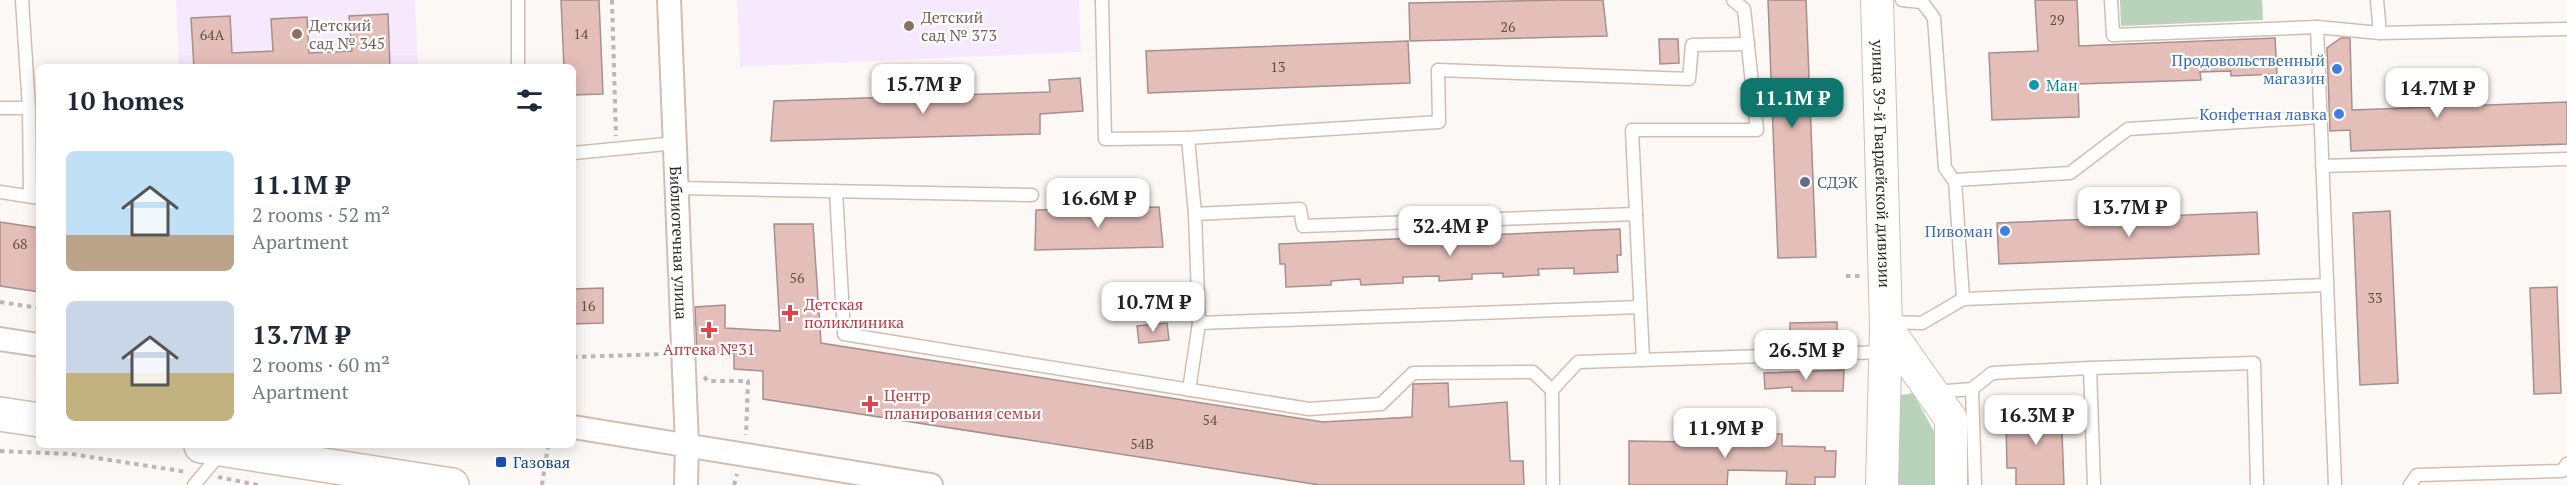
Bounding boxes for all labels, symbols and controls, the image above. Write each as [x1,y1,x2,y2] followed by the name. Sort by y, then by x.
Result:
[921,6,997,46] place label: Детский сад № 373
[2050,10,2064,29] house number: 29
[309,14,385,54] place label: Детский сад № 345
[1501,17,1516,36] house number: 26
[902,19,916,33] marker: Детский сад № 373
[574,24,589,43] house number: 14
[200,25,225,44] house number: 64А
[290,27,304,41] marker: Детский сад № 345
[1867,39,1896,288] street label: улица 39-й Гвардейской дивизии
[2171,49,2325,89] place label: Продовольственный магазин
[1271,57,1285,76] house number: 13
[2330,62,2344,76] marker: Продовольственный магазин
[868,64,978,115] pin: 15.7M ₽
[2382,68,2492,119] pin: 14.7M ₽
[885,70,961,97] text: 15.7M ₽
[2046,74,2078,96] place label: Ман
[2399,74,2475,101] text: 14.7M ₽
[1737,78,1847,129] pin: 11.1M ₽
[2027,78,2041,92] marker: Ман
[66,83,184,117] text: 10 homes
[513,84,546,117] icon: filters
[1754,84,1830,111] text: 11.1M ₽
[2199,103,2327,125] place label: Конфетная лавка
[2332,107,2346,121] marker: Конфетная лавка
[665,166,693,320] street label: Библиотечная улица
[252,167,350,201] text: 11.1M ₽
[1817,171,1859,193] place label: СДЭК
[114,175,186,247] icon: home
[1798,175,1812,189] marker: СДЭК
[1043,178,1153,229] pin: 16.6M ₽
[1060,184,1136,211] text: 16.6M ₽
[2074,187,2184,238] pin: 13.7M ₽
[2091,193,2167,220] text: 13.7M ₽
[252,201,390,228] text: 2 rooms · 52 m²
[1395,206,1505,257] pin: 32.4M ₽
[1412,212,1488,239] text: 32.4M ₽
[1925,220,1993,242] place label: Пивоман
[1998,224,2012,238] marker: Пивоман
[252,228,349,255] text: Apartment
[13,234,27,253] house number: 68
[790,268,805,287] house number: 56
[1098,282,1208,333] pin: 10.7M ₽
[1115,288,1191,315] text: 10.7M ₽
[2368,288,2382,307] house number: 33
[804,293,904,333] place label: Детская поликлиника
[581,296,596,315] house number: 16
[781,304,799,322] marker: Детская поликлиника
[252,317,350,351] text: 13.7M ₽
[702,323,716,337] marker: Аптека №31
[114,325,186,397] icon: home
[1751,330,1861,381] pin: 26.5M ₽
[1768,336,1844,363] text: 26.5M ₽
[663,338,755,360] place label: Аптека №31
[252,351,390,378] text: 2 rooms · 60 m²
[252,378,349,405] text: Apartment
[884,384,1042,424] place label: Центр планирования семьи
[861,395,879,413] marker: Центр планирования семьи
[1981,395,2091,446] pin: 16.3M ₽
[1998,401,2074,428] text: 16.3M ₽
[1670,408,1780,459] pin: 11.9M ₽
[1203,410,1218,429] house number: 54
[1687,414,1763,441] text: 11.9M ₽
[1130,434,1154,453] house number: 54В
[513,451,570,473] place label: Газовая
[494,455,508,469] marker: Газовая

